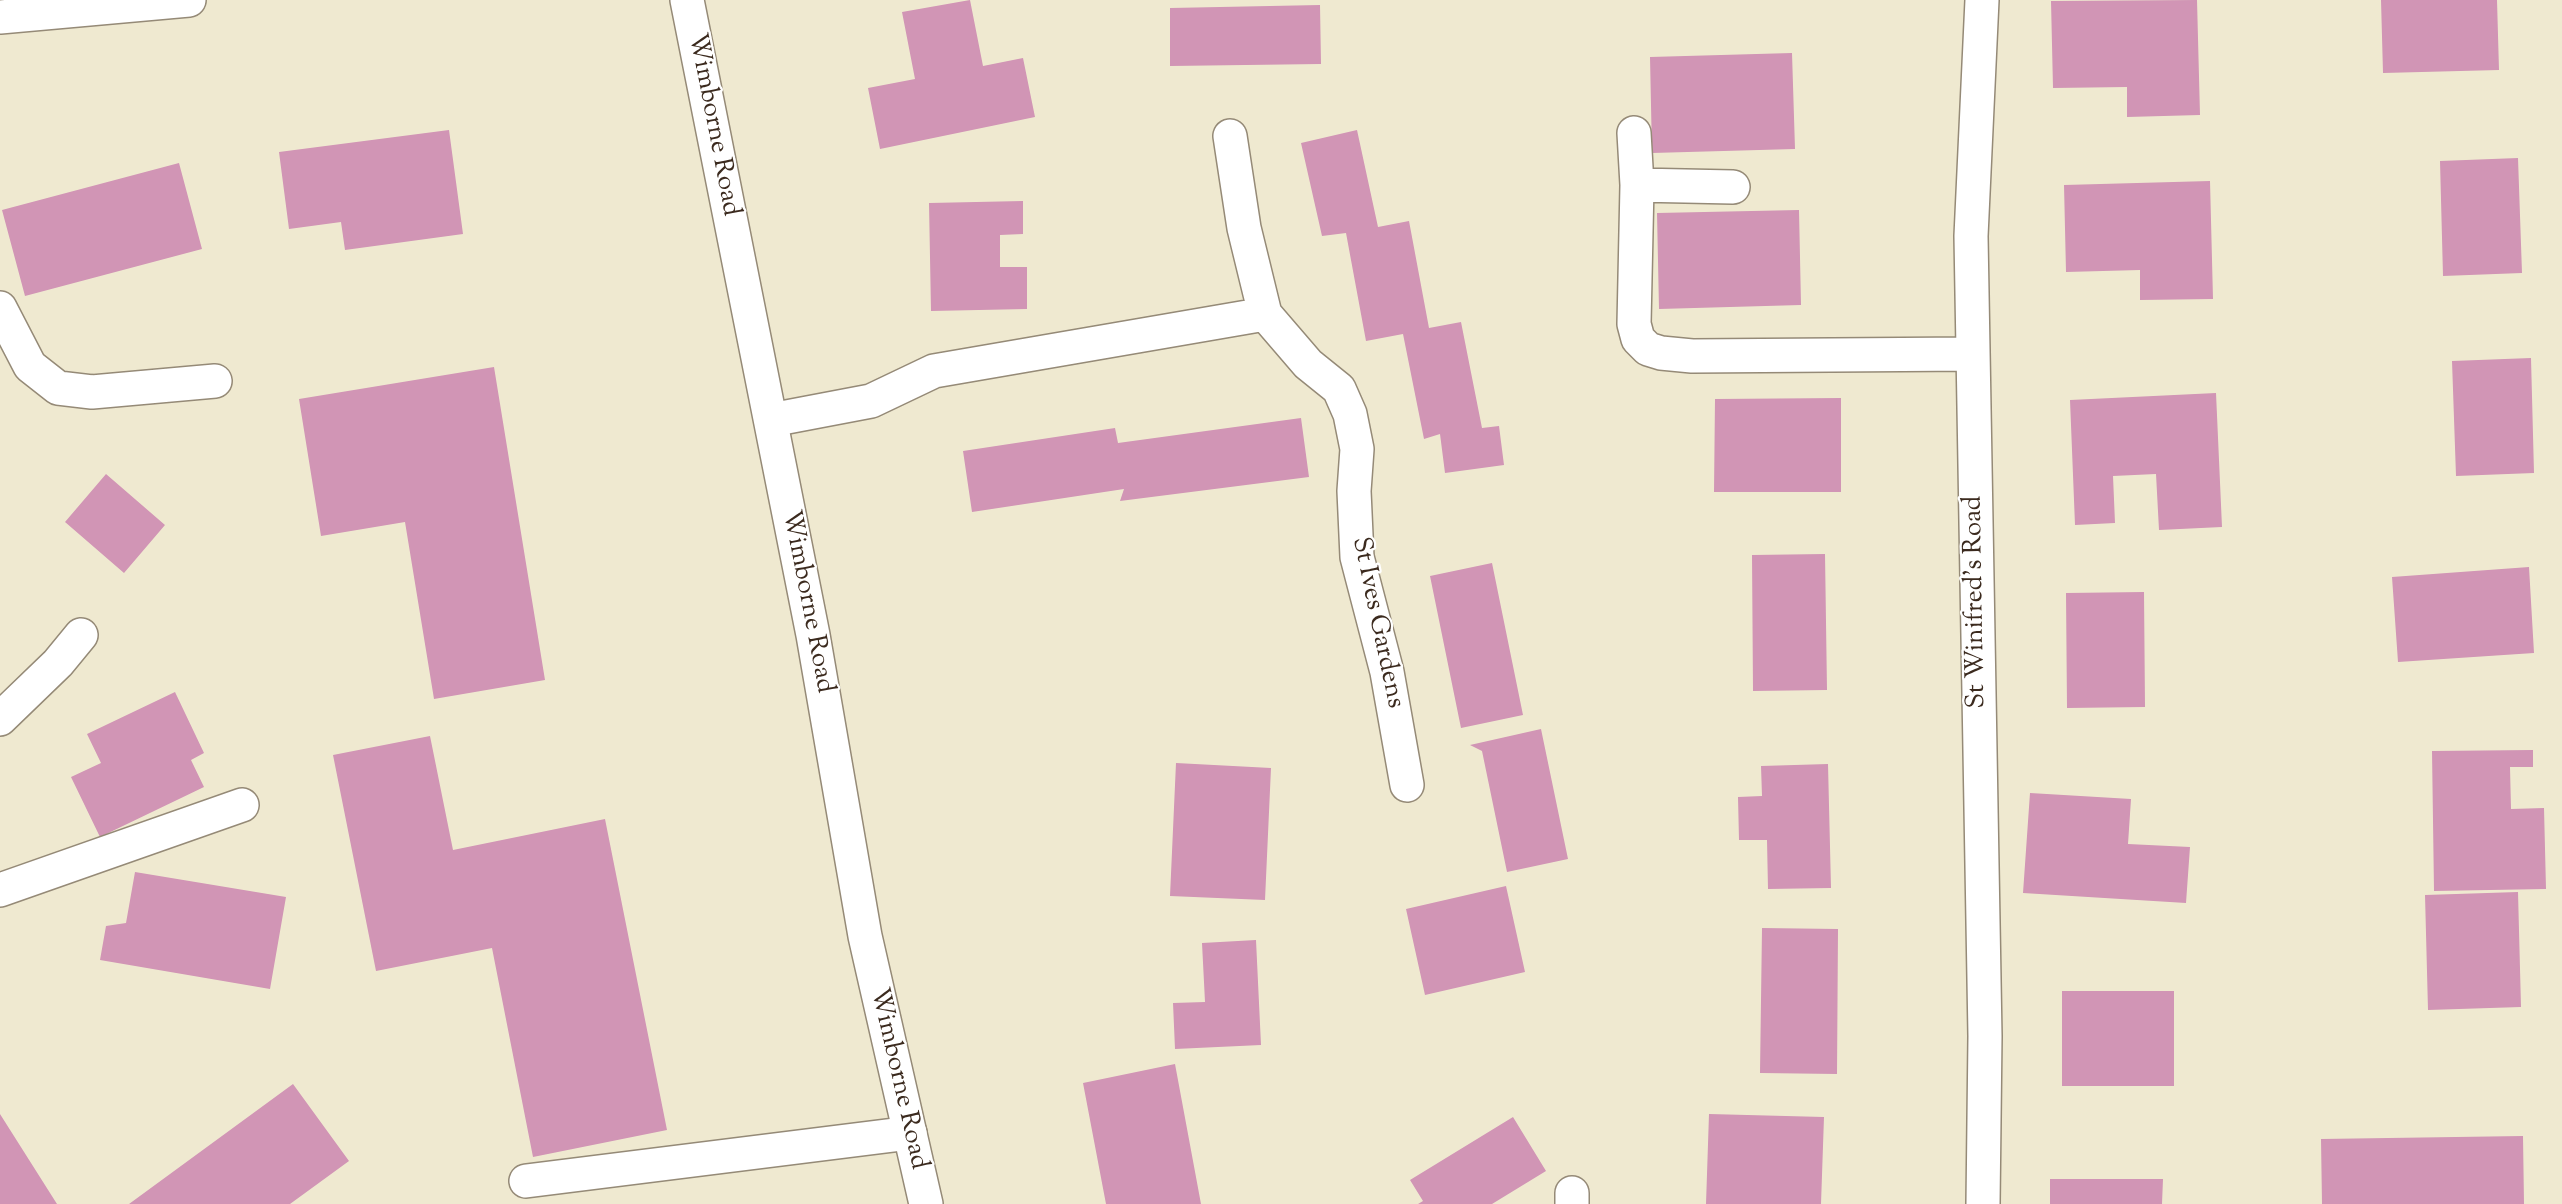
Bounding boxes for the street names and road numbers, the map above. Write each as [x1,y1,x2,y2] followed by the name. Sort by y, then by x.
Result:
[679,31,745,219] street label: Wimborne Road
[1960,495,1994,709] street label: St Winifred's Road
[773,508,839,696] street label: Wimborne Road
[1343,535,1409,711] street label: St Ives Gardens
[861,985,933,1173] street label: Wimborne Road

